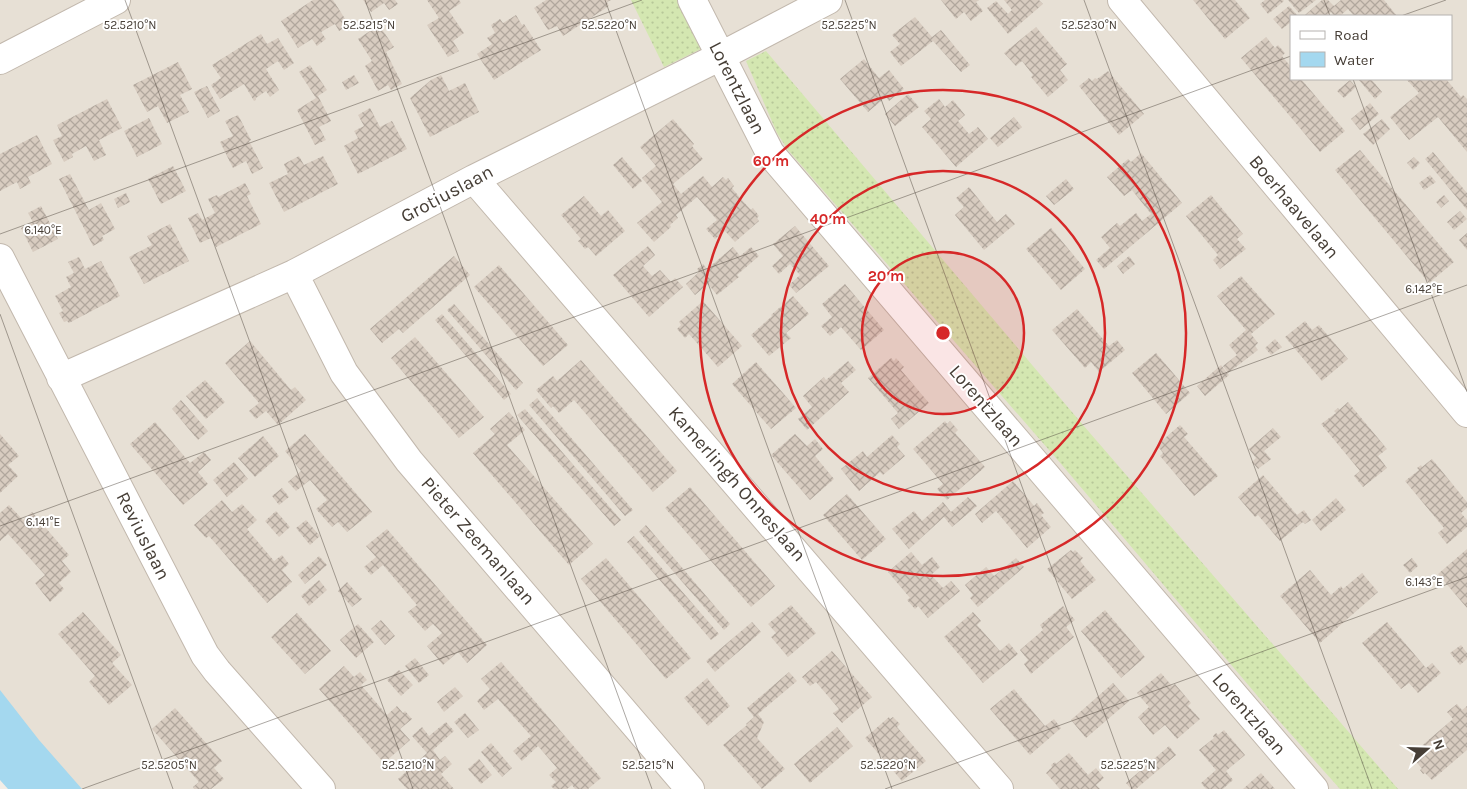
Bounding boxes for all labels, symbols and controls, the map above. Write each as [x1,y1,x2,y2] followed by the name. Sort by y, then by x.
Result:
[1290,15,1452,80] legend
[104,18,156,32] text: 52.5210°N
[343,18,395,32] text: 52.5215°N
[581,18,637,32] text: 52.5220°N
[821,18,877,32] text: 52.5225°N
[1061,18,1117,32] text: 52.5230°N
[1334,26,1369,44] text: Road
[704,38,770,138] street label: Lorentzlaan
[1334,51,1375,69] text: Water
[1244,151,1344,263] street label: Boerhaavelaan
[753,152,789,170] text: 60 m
[397,160,497,228] street label: Grotiuslaan
[810,210,846,228] text: 40 m
[24,223,62,237] text: 6.140°E
[868,267,904,285] text: 20 m
[1405,282,1443,296] text: 6.142°E
[934,324,952,342] centre of rings
[944,361,1028,451] street label: Lorentzlaan
[664,402,810,566] street label: Kamerlingh Onneslaan
[416,473,540,609] street label: Pieter Zeemanlaan
[111,488,175,584] street label: Reviuslaan
[26,515,60,529] text: 6.141°E
[1405,575,1443,589] text: 6.143°E
[1207,669,1291,759] street label: Lorentzlaan
[1402,724,1452,774] north arrow
[1429,737,1448,752] text: N
[141,758,197,772] text: 52.5205°N
[382,758,434,772] text: 52.5210°N
[622,758,674,772] text: 52.5215°N
[860,758,916,772] text: 52.5220°N
[1100,758,1156,772] text: 52.5225°N

